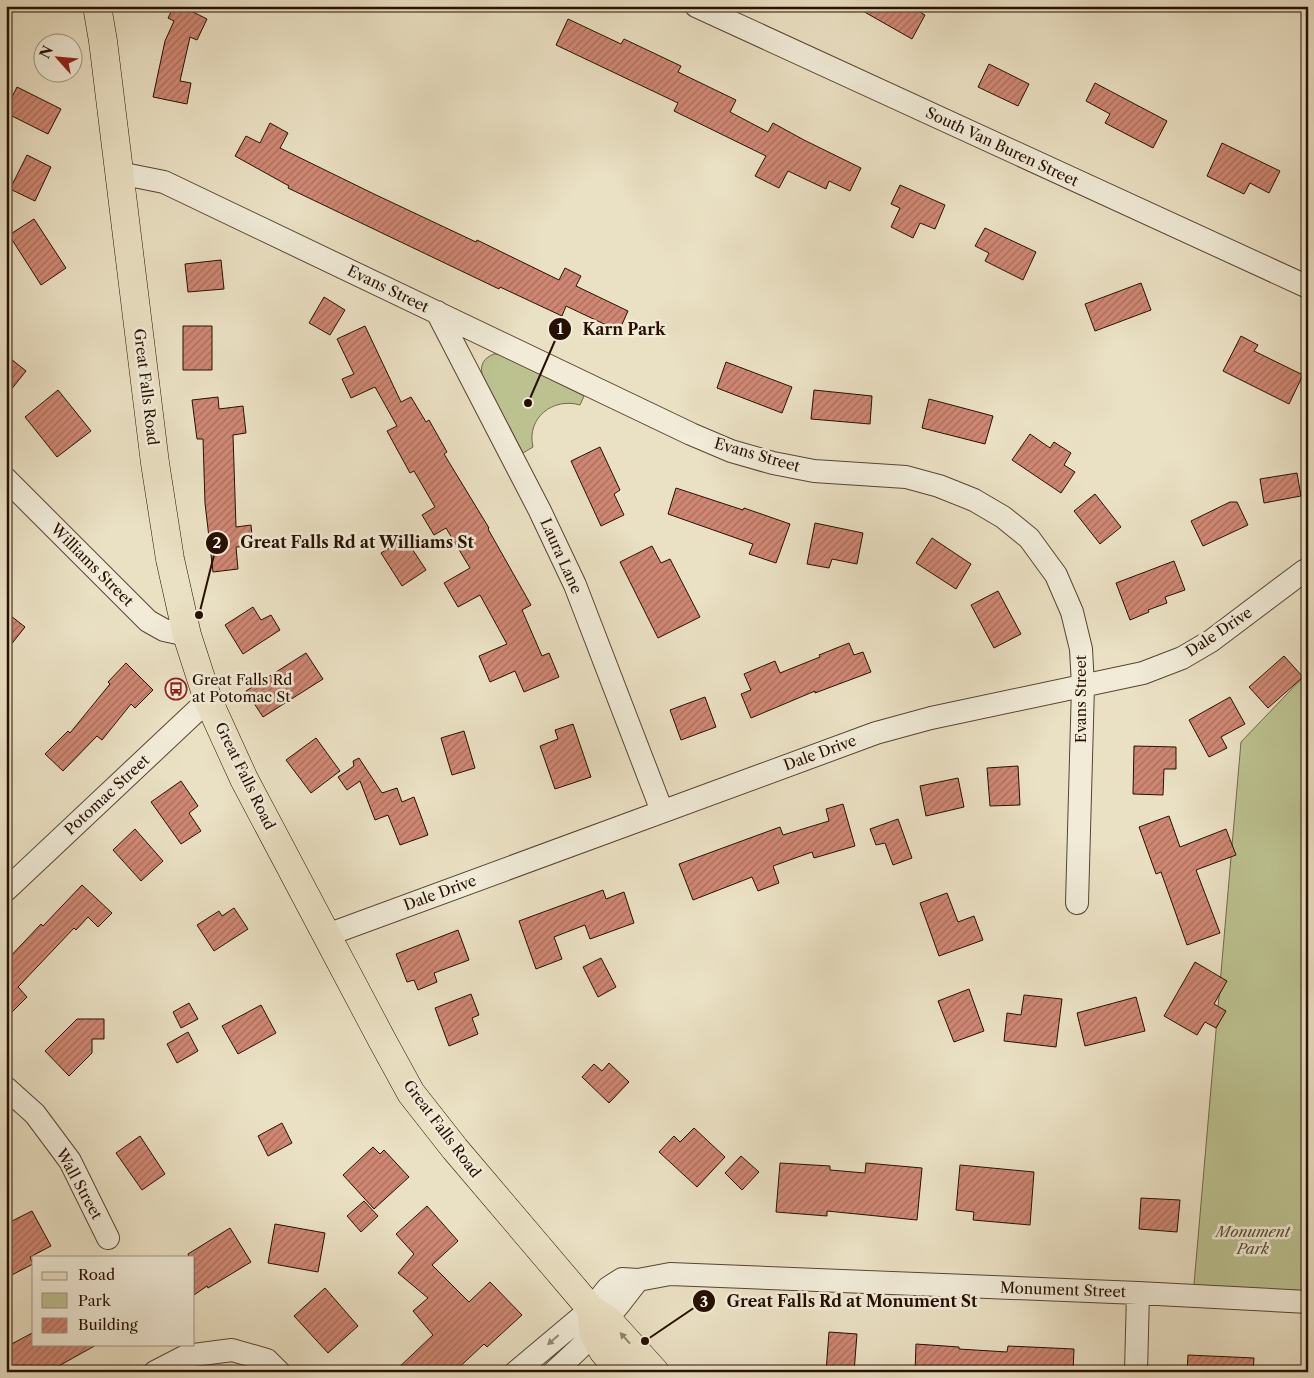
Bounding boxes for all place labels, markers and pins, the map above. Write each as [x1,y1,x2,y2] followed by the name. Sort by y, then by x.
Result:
[547,314,675,345] callout: Karn Park
[205,527,484,558] callout: Great Falls Rd at Williams St
[192,670,292,706] place label: Great Falls Rd at Potomac St
[164,677,188,701] bus stop icon: Great Falls Rd at Potomac St
[692,1286,988,1317] callout: Great Falls Rd at Monument St

